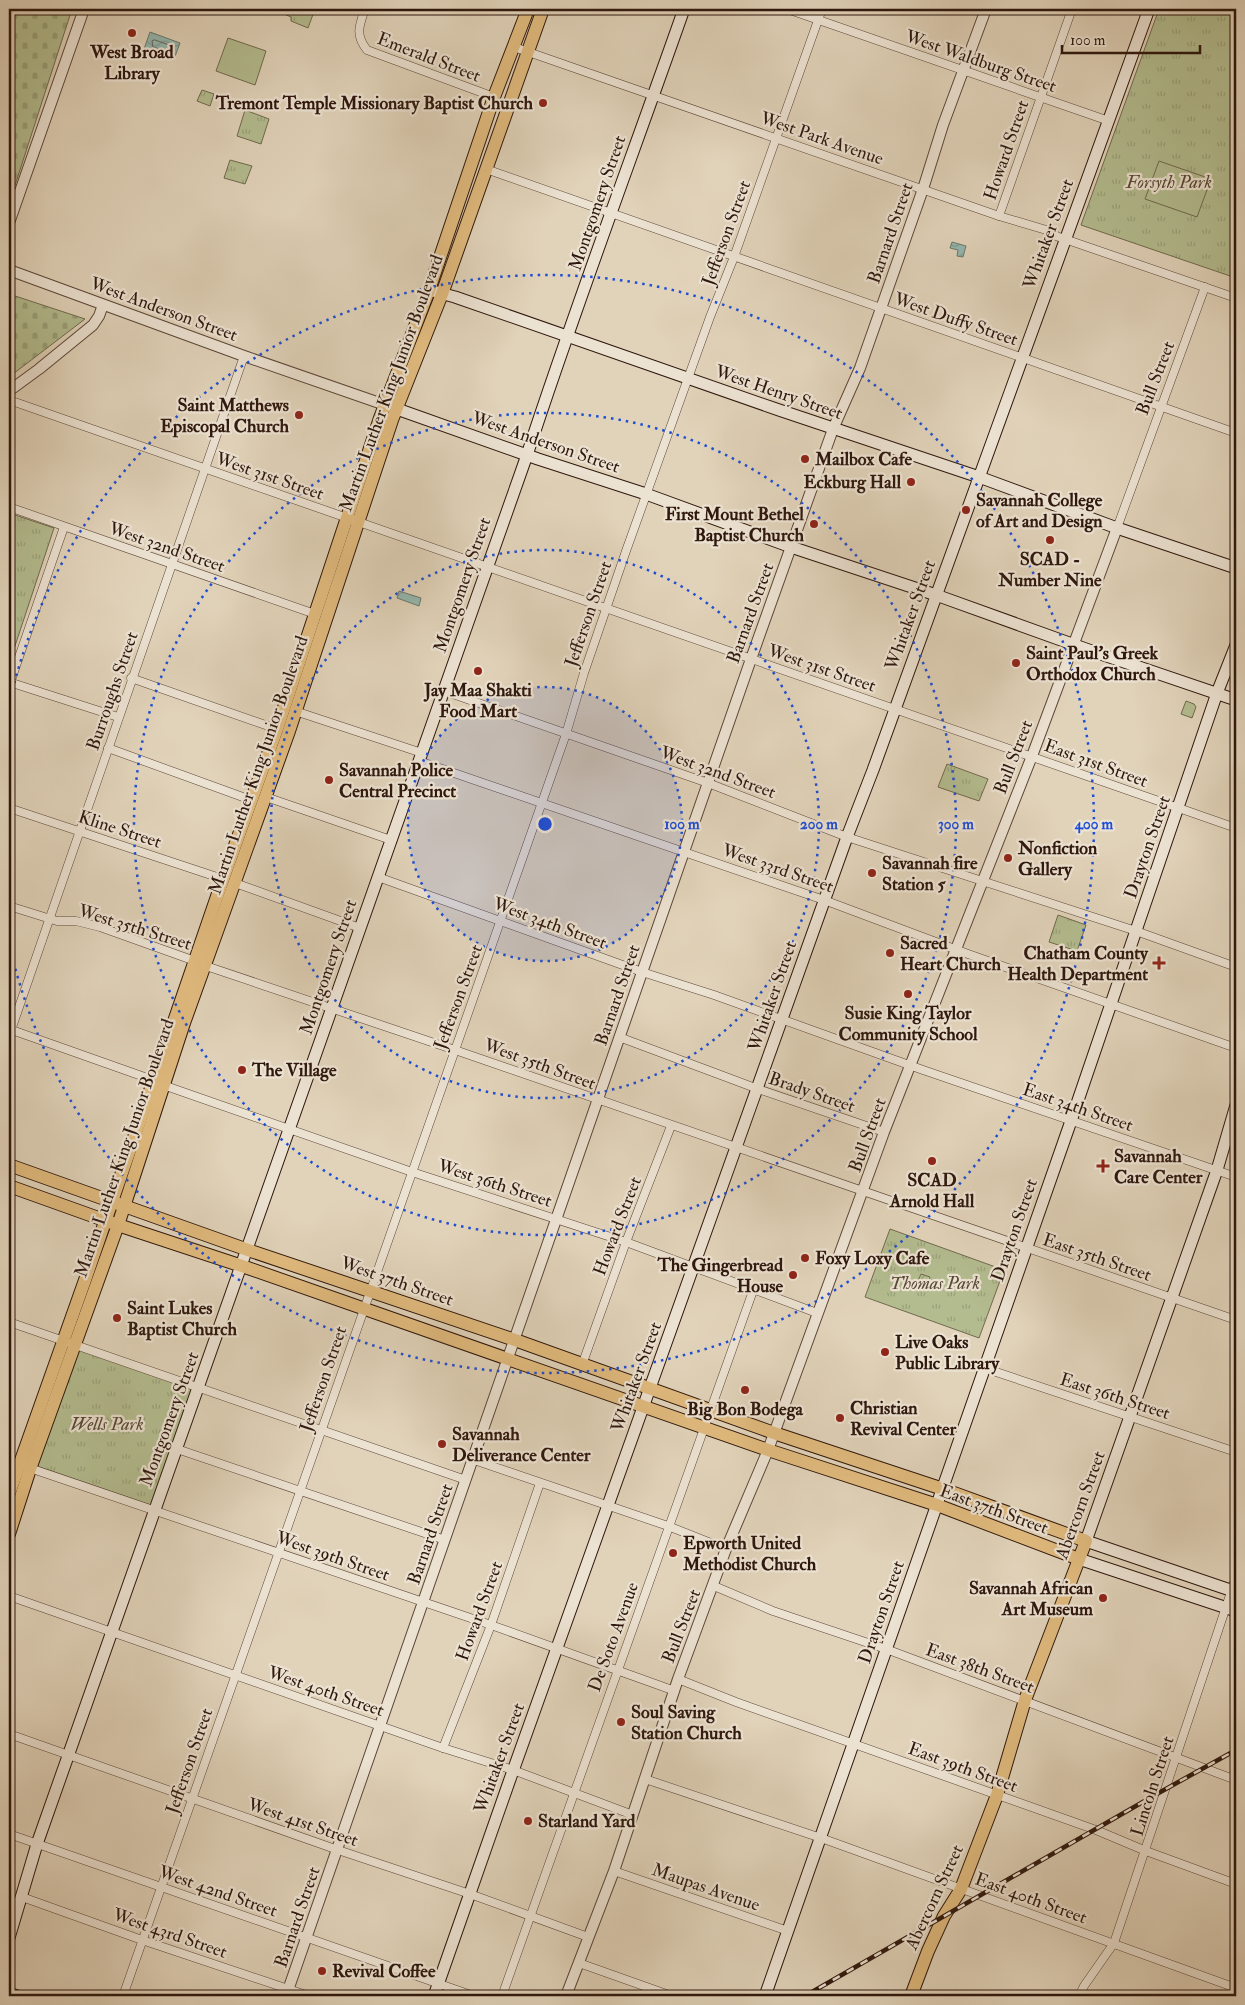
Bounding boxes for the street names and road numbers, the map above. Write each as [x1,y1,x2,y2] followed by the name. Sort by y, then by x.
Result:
[901,25,1060,98] street label: West Waldburg Street
[374,27,484,88] street label: Emerald Street
[979,97,1034,203] street label: Howard Street
[756,106,887,170] street label: West Park Avenue
[564,132,631,274] street label: Montgomery Street
[1018,176,1079,293] street label: Whitaker Street
[696,177,756,290] street label: Jefferson Street
[862,180,919,287] street label: Barnard Street
[334,251,449,515] street label: Martin Luther King Junior Boulevard
[86,272,241,347] street label: West Anderson Street
[890,287,1021,351] street label: West Duffy Street
[1131,338,1180,418] street label: Bull Street
[711,360,846,425] street label: West Henry Street
[468,406,623,479] street label: West Anderson Street
[212,447,327,506] street label: West 31st Street
[429,514,496,656] street label: Montgomery Street
[105,517,228,578] street label: West 32nd Street
[880,557,941,674] street label: Whitaker Street
[559,558,617,671] street label: Jefferson Street
[722,560,779,667] street label: Barnard Street
[81,629,144,754] street label: Burroughs Street
[203,633,314,897] street label: Martin Luther King Junior Boulevard
[764,639,879,698] street label: West 31st Street
[989,717,1038,797] street label: Bull Street
[1041,734,1151,793] street label: East 31st Street
[656,741,779,804] street label: West 32nd Street
[1119,792,1176,902] street label: Drayton Street
[75,805,164,854] street label: Kline Street
[718,838,837,898] street label: West 33rd Street
[489,892,610,955] street label: West 34th Street
[295,896,362,1038] street label: Montgomery Street
[74,899,194,956] street label: West 35th Street
[742,938,802,1056] street label: Whitaker Street
[428,941,488,1054] street label: Jefferson Street
[589,942,646,1049] street label: Barnard Street
[69,1016,180,1280] street label: Martin Luther King Junior Boulevard
[480,1033,599,1095] street label: West 35th Street
[766,1067,858,1118] street label: Brady Street
[1020,1078,1136,1137] street label: East 34th Street
[843,1095,892,1176] street label: Bull Street
[434,1154,555,1213] street label: West 36th Street
[588,1173,647,1279] street label: Howard Street
[986,1175,1043,1285] street label: Drayton Street
[1039,1228,1154,1287] street label: East 35th Street
[337,1251,456,1312] street label: West 37th Street
[606,1319,667,1436] street label: Whitaker Street
[294,1323,352,1436] street label: Jefferson Street
[134,1349,205,1490] street label: Montgomery Street
[1057,1368,1173,1425] street label: East 36th Street
[1050,1448,1111,1563] street label: Abercorn Street
[936,1479,1051,1540] street label: East 37th Street
[402,1481,459,1588] street label: Barnard Street
[272,1526,393,1587] street label: West 39th Street
[853,1557,910,1667] street label: Drayton Street
[451,1558,508,1664] street label: Howard Street
[583,1579,644,1695] street label: De Soto Avenue
[657,1586,706,1666] street label: Bull Street
[922,1638,1037,1699] street label: East 38th Street
[264,1661,387,1722] street label: West 40th Street
[469,1700,530,1817] street label: Whitaker Street
[160,1705,218,1818] street label: Jefferson Street
[1125,1733,1180,1839] street label: Lincoln Street
[905,1737,1021,1798] street label: East 39th Street
[244,1793,361,1852] street label: West 41st Street
[900,1841,969,1954] street label: Abercorn Street
[649,1858,763,1917] street label: Maupas Avenue
[154,1860,280,1923] street label: West 42nd Street
[269,1864,326,1971] street label: Barnard Street
[972,1868,1090,1929] street label: East 40th Street
[109,1903,230,1964] street label: West 43rd Street

